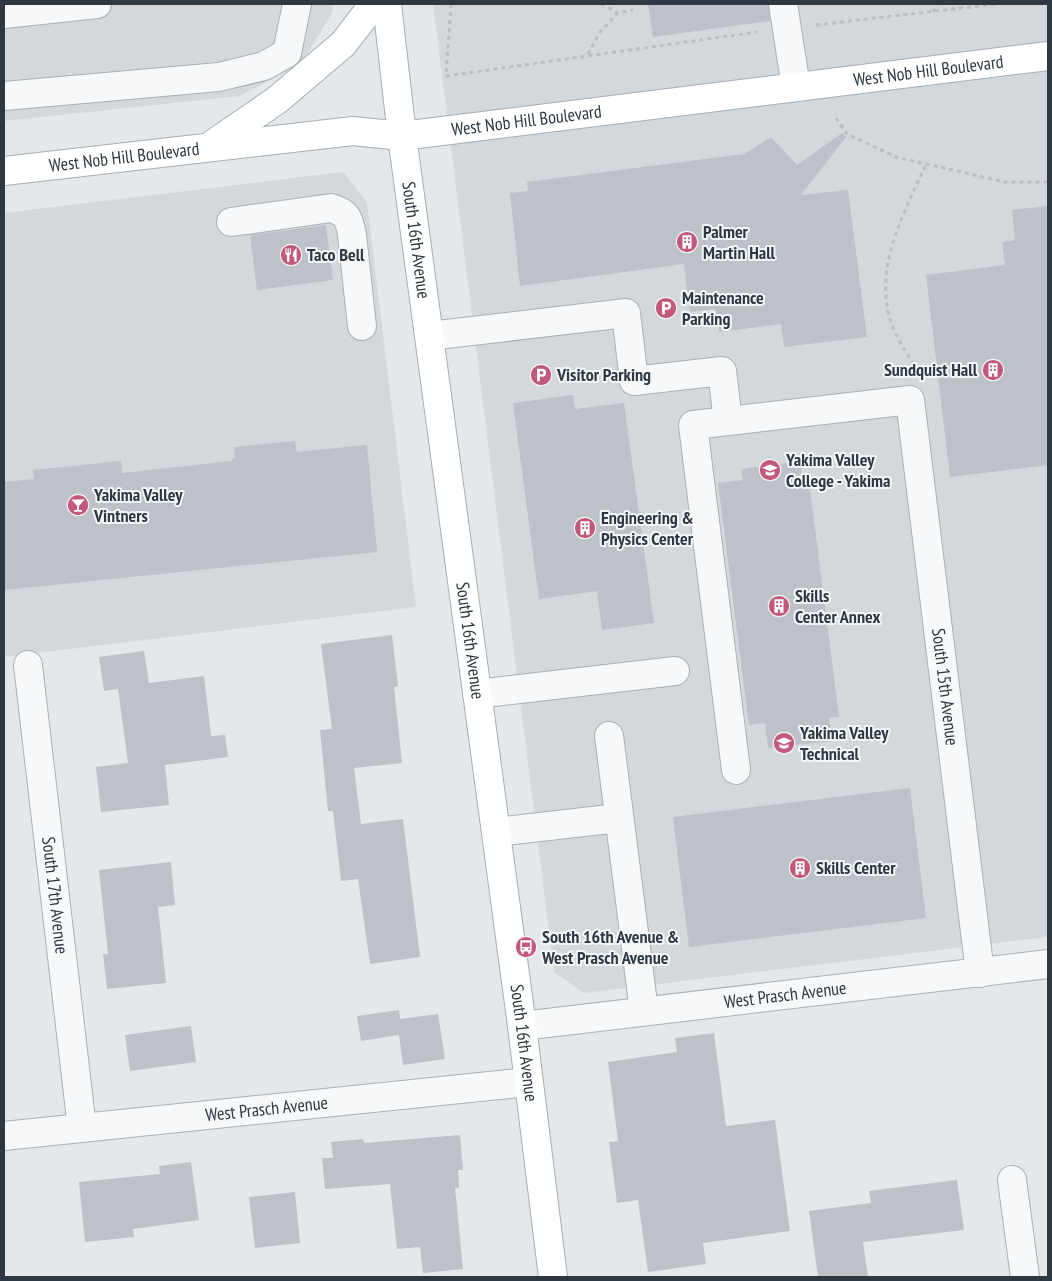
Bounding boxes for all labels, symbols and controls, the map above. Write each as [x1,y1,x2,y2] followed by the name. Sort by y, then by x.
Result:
[852,50,1005,91] street label: West Nob Hill Boulevard
[450,99,603,141] street label: West Nob Hill Boulevard
[48,137,200,177] street label: West Nob Hill Boulevard
[397,180,436,300] street label: South 16th Avenue
[703,220,776,264] place label: Palmer Martin Hall
[675,230,699,254] building icon: Palmer Martin Hall
[279,243,303,267] restaurant icon: Taco Bell
[307,243,365,266] place label: Taco Bell
[682,286,764,330] place label: Maintenance Parking
[654,296,678,320] parking icon: Maintenance Parking
[884,358,978,381] place label: Sundquist Hall
[981,358,1005,382] building icon: Sundquist Hall
[529,363,553,387] parking icon: Visitor Parking
[556,363,651,386] place label: Visitor Parking
[785,448,890,492] place label: Yakima Valley College - Yakima
[758,458,782,482] school or university icon: Yakima Valley College - Yakima
[93,483,183,527] place label: Yakima Valley Vintners
[66,493,90,517] bar icon: Yakima Valley Vintners
[601,506,694,550] place label: Engineering & Physics Center
[573,516,597,540] building icon: Engineering & Physics Center
[451,581,490,701] street label: South 16th Avenue
[795,584,880,628] place label: Skills Center Annex
[767,594,791,618] building icon: Skills Center Annex
[927,627,964,747] street label: South 15th Avenue
[799,721,889,765] place label: Yakima Valley Technical
[772,731,796,755] school or university icon: Yakima Valley Technical
[37,836,74,955] street label: South 17th Avenue
[788,856,812,880] building icon: Skills Center
[816,856,896,879] place label: Skills Center
[541,925,679,969] place label: South 16th Avenue & West Prasch Avenue
[514,935,538,959] bus stop icon: South 16th Avenue & West Prasch Avenue
[723,976,847,1013] street label: West Prasch Avenue
[505,983,543,1103] street label: South 16th Avenue
[204,1091,329,1126] street label: West Prasch Avenue

